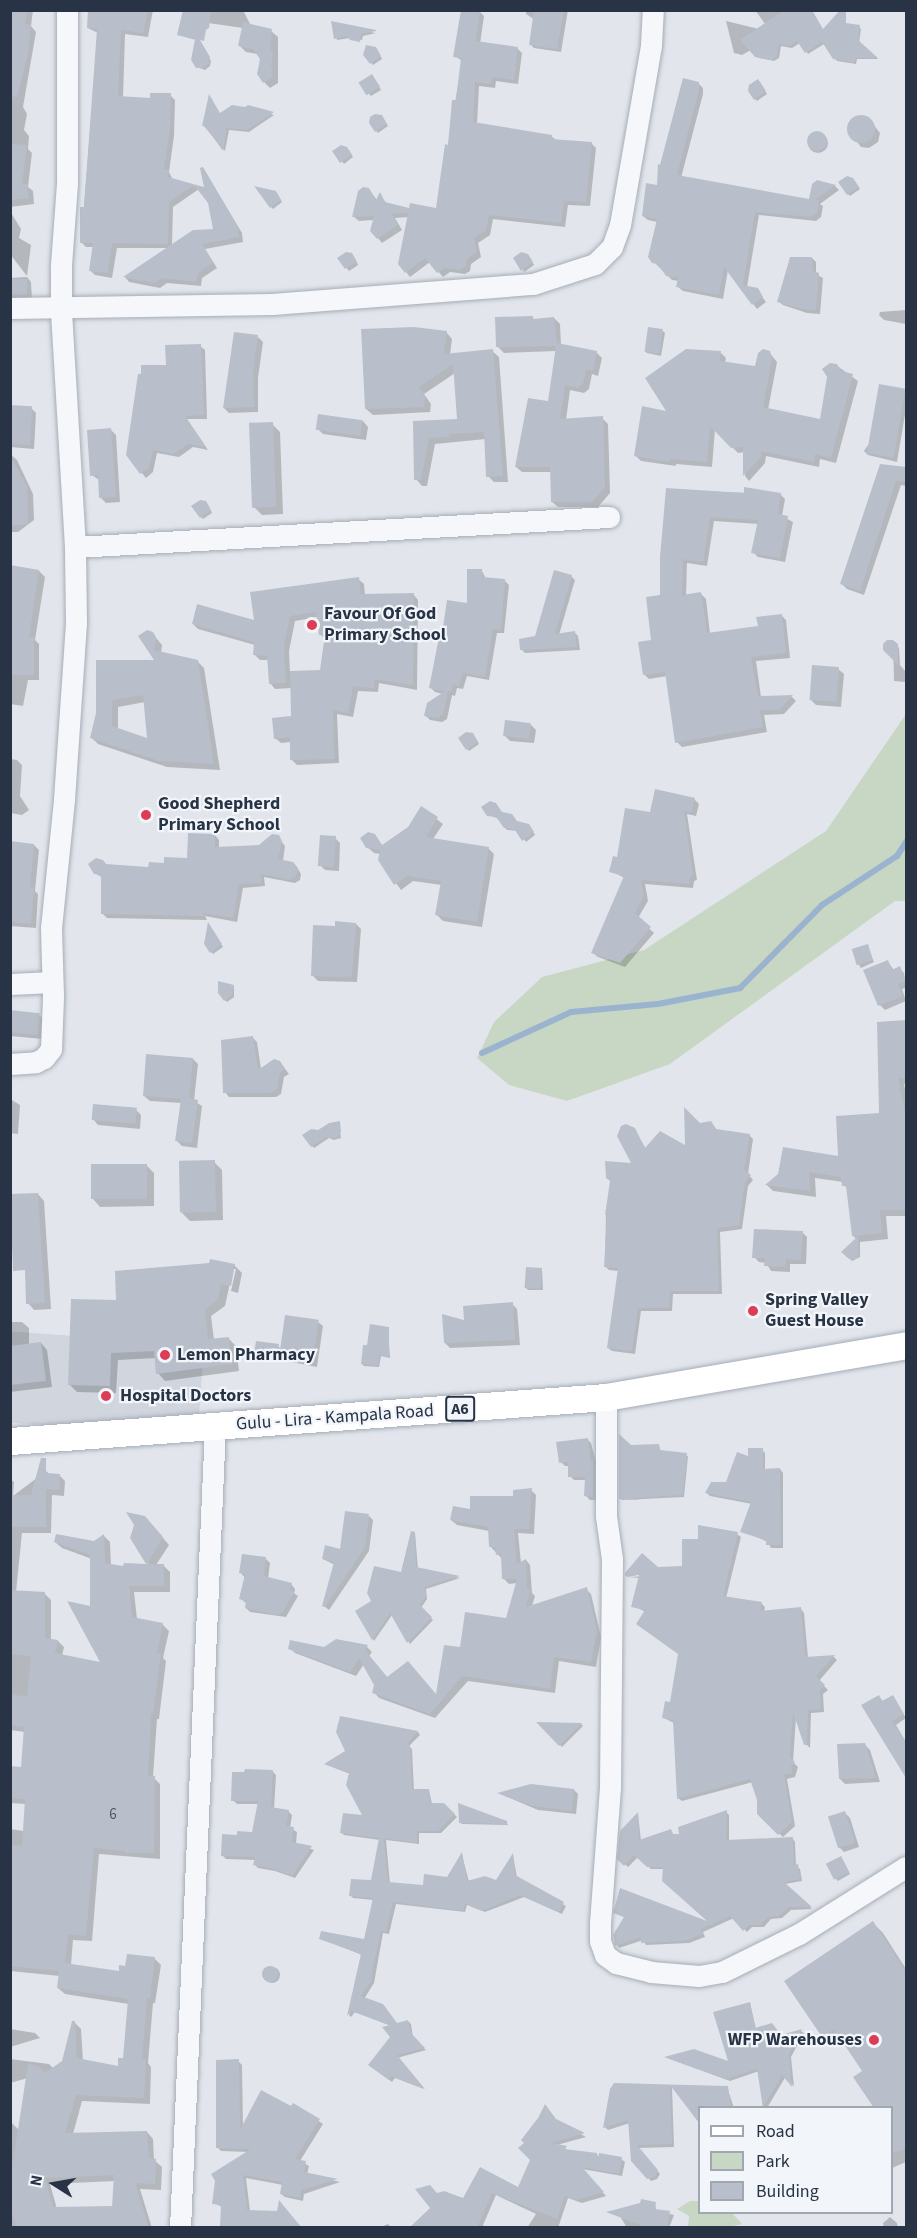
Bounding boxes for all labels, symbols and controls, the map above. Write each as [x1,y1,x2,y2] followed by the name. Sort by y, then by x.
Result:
[324,604,446,646] place label: Favour Of God Primary School
[305,618,319,632] marker: Favour Of God Primary School
[158,794,280,836] place label: Good Shepherd Primary School
[139,808,153,822] marker: Good Shepherd Primary School
[765,1290,869,1332] place label: Spring Valley Guest House
[746,1304,760,1318] marker: Spring Valley Guest House
[177,1344,315,1366] place label: Lemon Pharmacy
[158,1348,172,1362] marker: Lemon Pharmacy
[120,1385,251,1407] place label: Hospital Doctors
[97,1387,115,1405] marker: Hospital Doctors
[445,1396,475,1422] road number: A6
[235,1400,435,1436] street label: Gulu - Lira - Kampala Road
[109,1806,117,1824] house number: 6
[728,2029,862,2051] place label: WFP Warehouses
[867,2033,881,2047] marker: WFP Warehouses
[698,2106,893,2214] legend
[756,2119,795,2144] text: Road
[756,2149,790,2174] text: Park
[24,2154,84,2214] north arrow
[25,2173,48,2188] text: N
[756,2179,819,2204] text: Building

